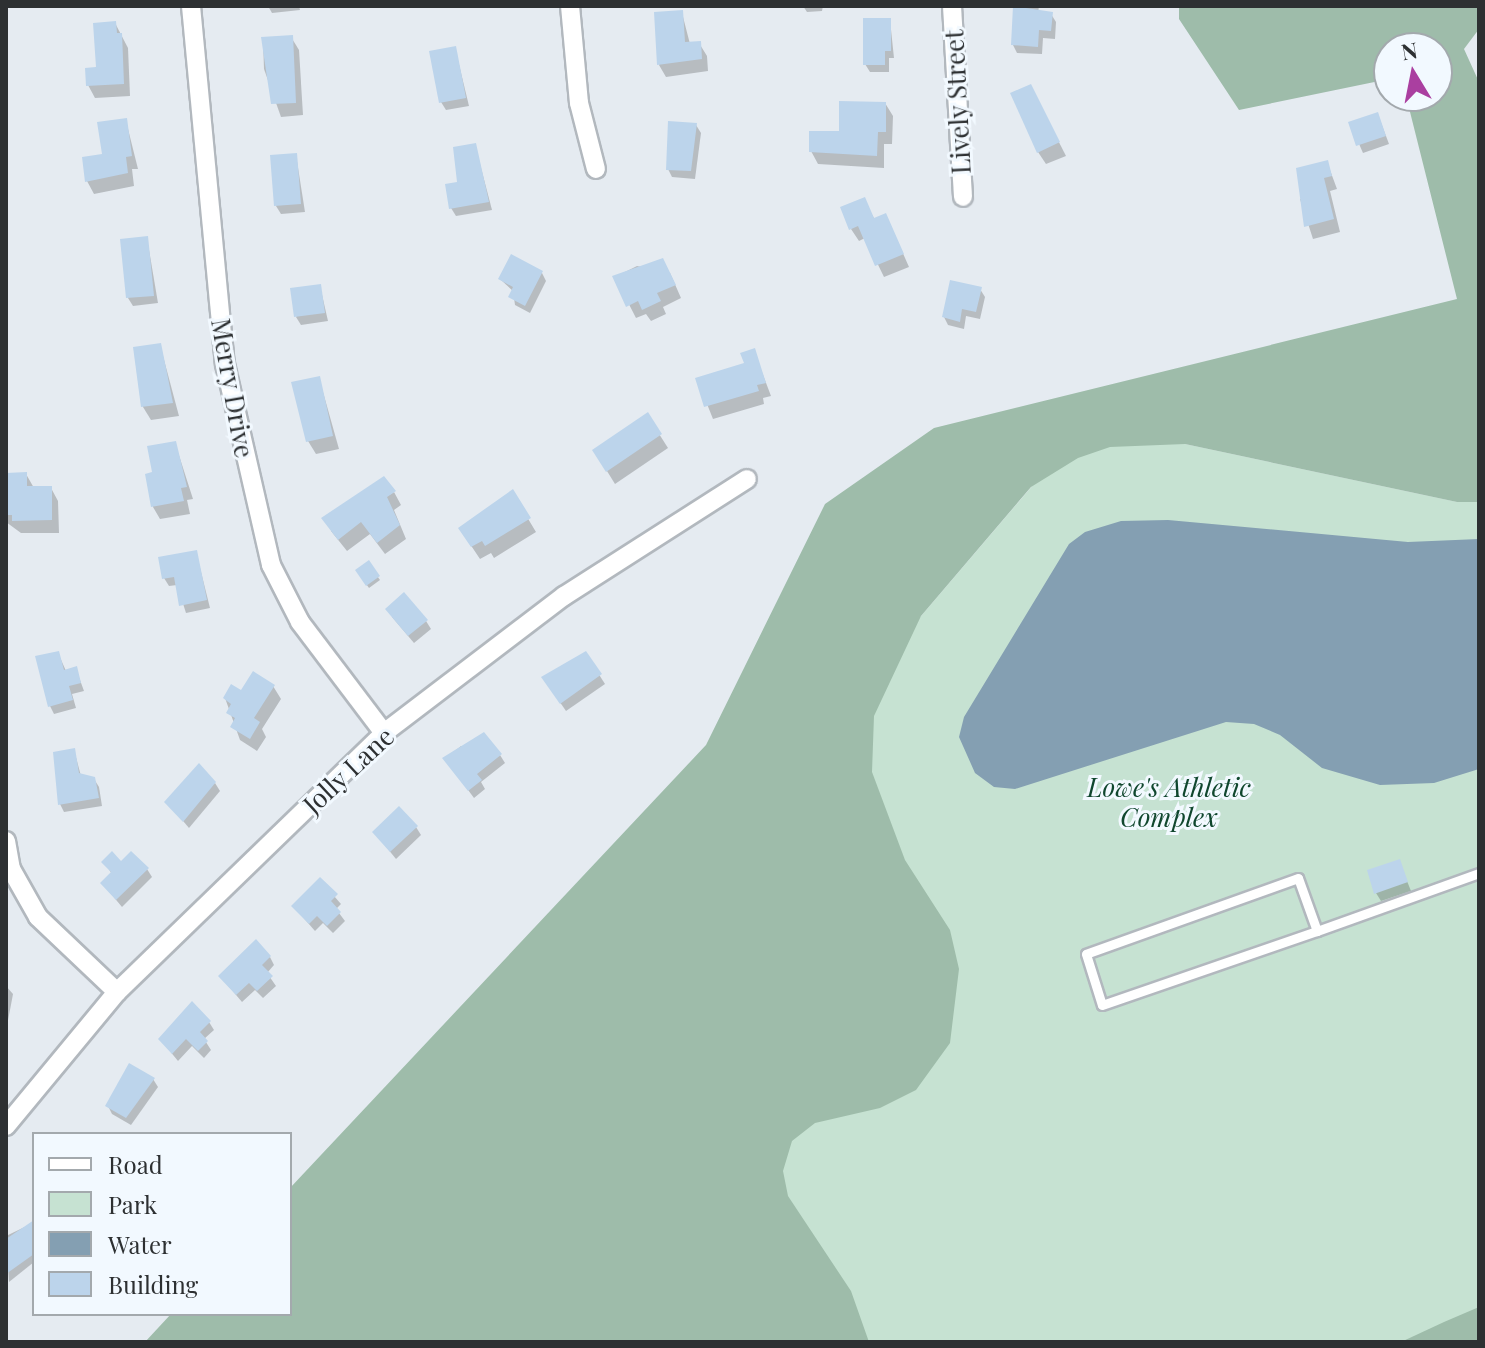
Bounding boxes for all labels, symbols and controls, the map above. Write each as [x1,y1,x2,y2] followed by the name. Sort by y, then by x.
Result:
[938,29,976,175] street label: Lively Street
[1373,32,1453,112] north arrow
[1399,34,1420,66] text: N
[205,316,261,460] street label: Merry Drive
[296,720,400,820] street label: Jolly Lane
[1087,771,1251,832] park label: Lowe's Athletic Complex
[32,1132,292,1316] legend
[108,1148,163,1180] text: Road
[108,1188,157,1220] text: Park
[108,1228,172,1260] text: Water
[108,1268,198,1300] text: Building

